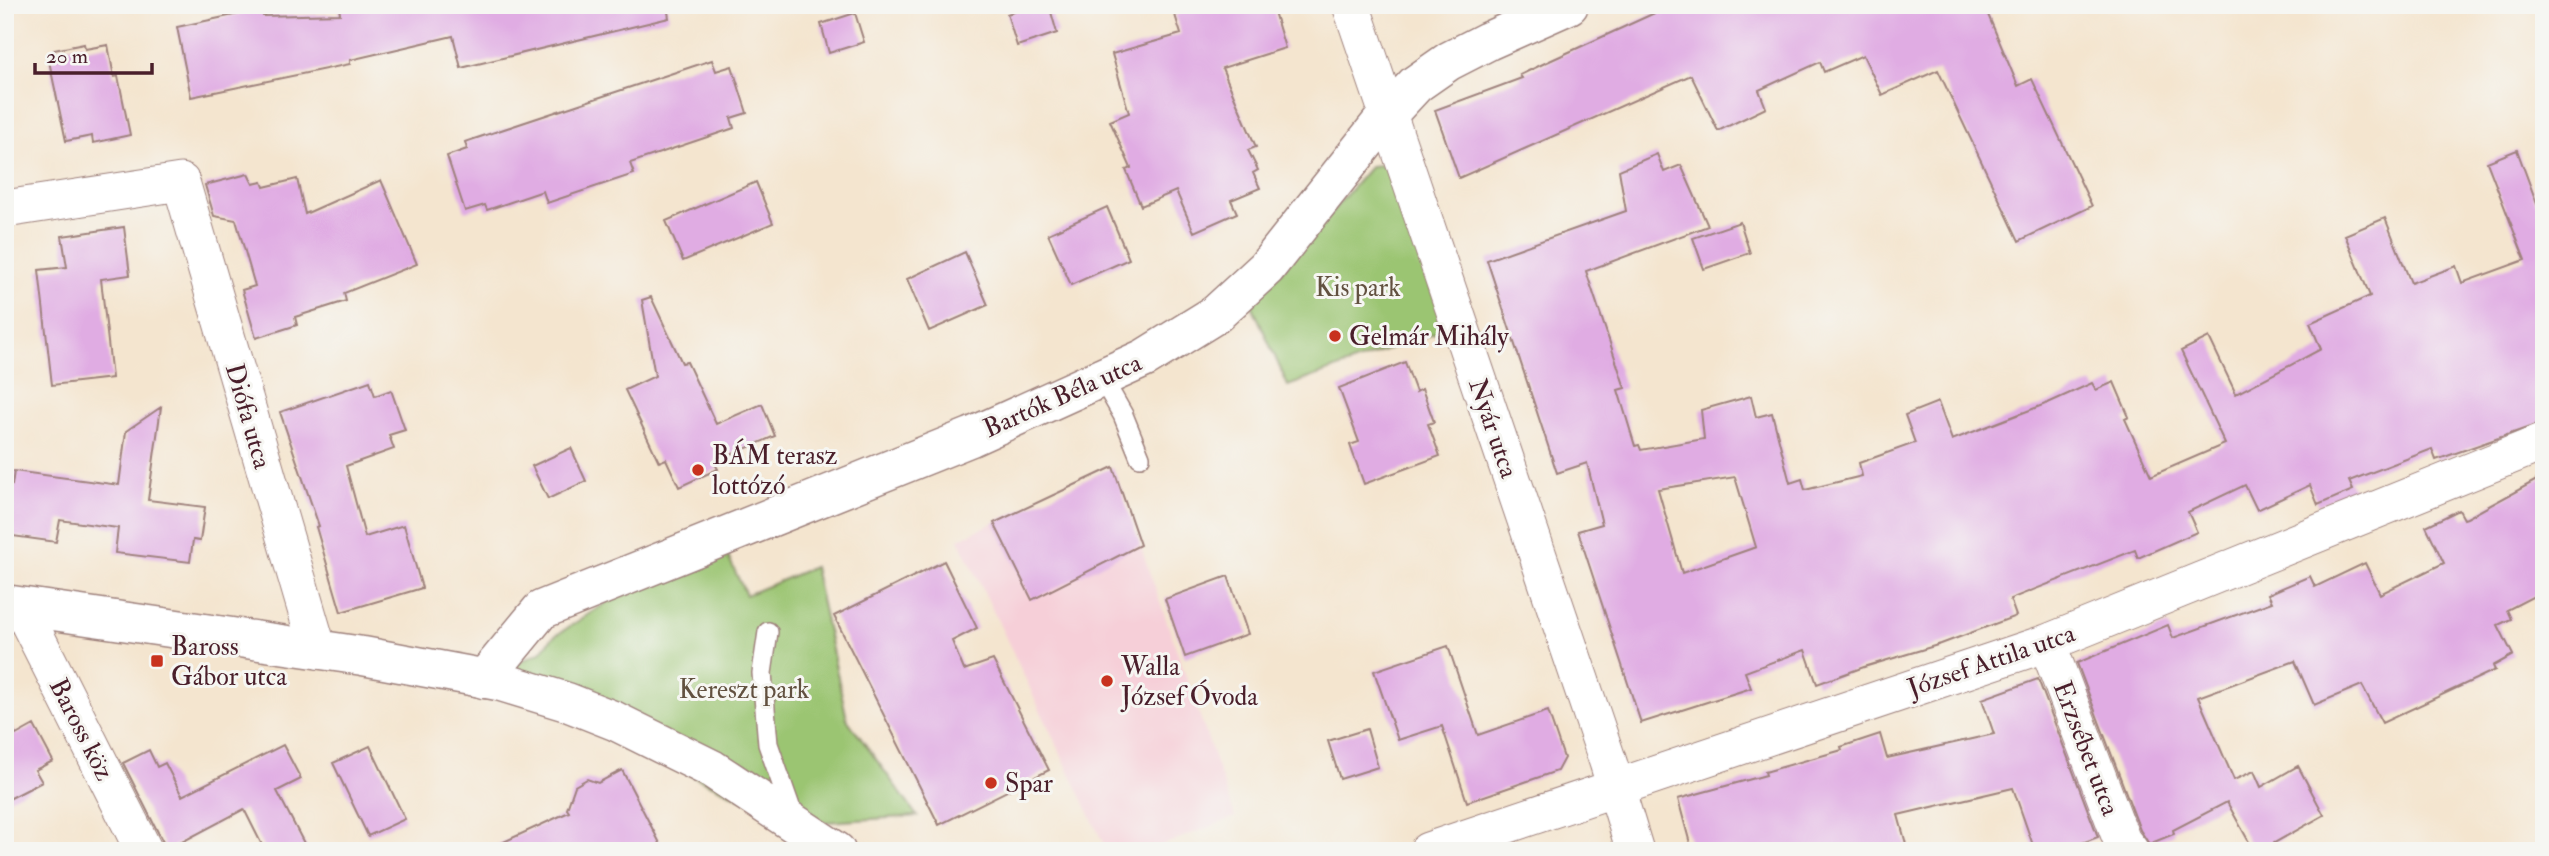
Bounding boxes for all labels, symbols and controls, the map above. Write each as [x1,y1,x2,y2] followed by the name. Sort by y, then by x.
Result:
[35,32,152,76] scale bar
[46,43,88,70] text: 20 m
[1315,272,1401,305] park label: Kis park
[1349,321,1509,353] place label: Gelmár Mihály
[1327,328,1343,344] marker: Gelmár Mihály
[978,347,1147,445] street label: Bartók Béla utca
[218,360,278,473] street label: Diófa utca
[1461,375,1525,482] street label: Nyár utca
[712,438,838,502] place label: BÁM terasz lottózó
[690,462,706,478] marker: BÁM terasz lottózó
[1903,617,2079,705] street label: József Attila utca
[171,631,287,693] place label: Baross Gábor utca
[1120,651,1258,713] place label: Walla József Óvoda
[149,653,165,669] marker: Baross Gábor utca
[42,673,121,786] street label: Baross köz
[1099,673,1115,689] marker: Walla József Óvoda
[679,674,810,707] park label: Kereszt park
[2046,677,2126,820] street label: Erzsébet utca
[1005,768,1053,801] place label: Spar
[983,775,999,791] marker: Spar

